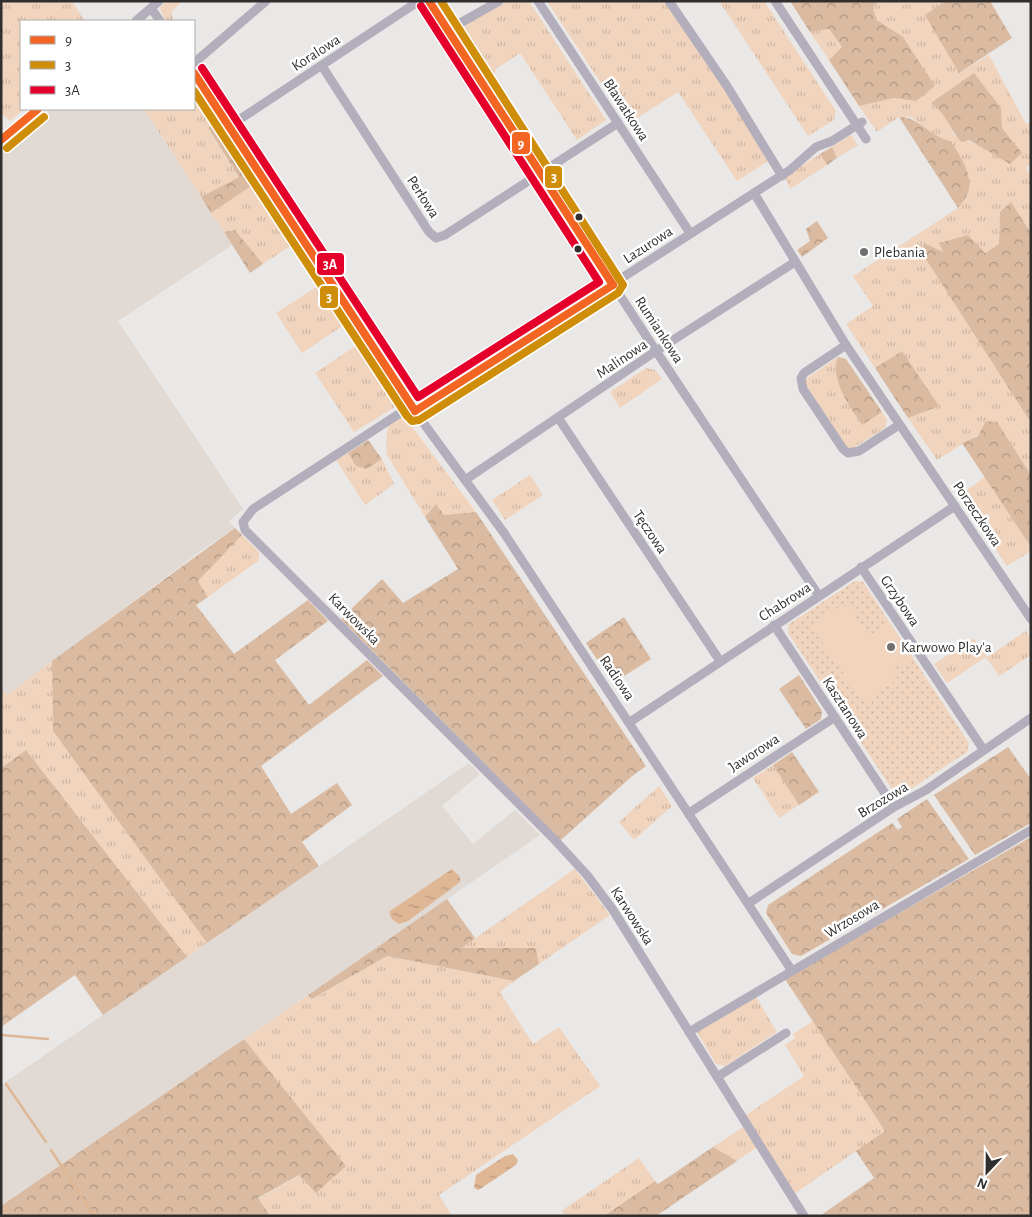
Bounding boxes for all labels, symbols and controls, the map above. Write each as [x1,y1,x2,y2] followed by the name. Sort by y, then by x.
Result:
[20,20,195,110] legend
[289,32,343,74] street label: Koralowa
[65,33,72,48] text: 9
[65,58,71,73] text: 3
[600,76,652,144] street label: Bławatkowa
[65,83,80,98] text: 3A
[511,131,531,155] line badge: 9
[518,137,525,151] text: 9
[544,165,563,189] line badge: 3
[551,171,557,185] text: 3
[404,173,442,221] street label: Perłowa
[574,212,584,222] unlabelled marker
[621,224,675,266] street label: Lazurowa
[573,244,583,254] unlabelled marker
[874,245,925,260] place label: Plebania
[858,246,870,258] marker: Plebania
[316,252,345,276] line badge: 3A
[323,258,338,272] text: 3A
[319,285,339,309] line badge: 3
[326,291,332,305] text: 3
[632,294,686,366] street label: Rumiankowa
[594,337,650,381] street label: Malinowa
[950,479,1004,549] street label: Porzeczkowa
[630,508,670,557] street label: Tęczowa
[878,573,922,629] street label: Grzybowa
[756,580,814,624] street label: Chabrowa
[325,590,383,648] street label: Karwowska
[901,640,992,655] place label: Karwowo Play'a
[885,641,897,653] marker: Karwowo Play'a
[597,653,637,703] street label: Radiowa
[820,675,870,741] street label: Kasztanowa
[726,731,782,775] street label: Jaworowa
[855,779,911,821] street label: Brzozowa
[608,884,656,948] street label: Karwowska
[822,897,882,941] street label: Wrzosowa
[962,1147,1012,1197] north arrow
[975,1175,990,1191] text: N

